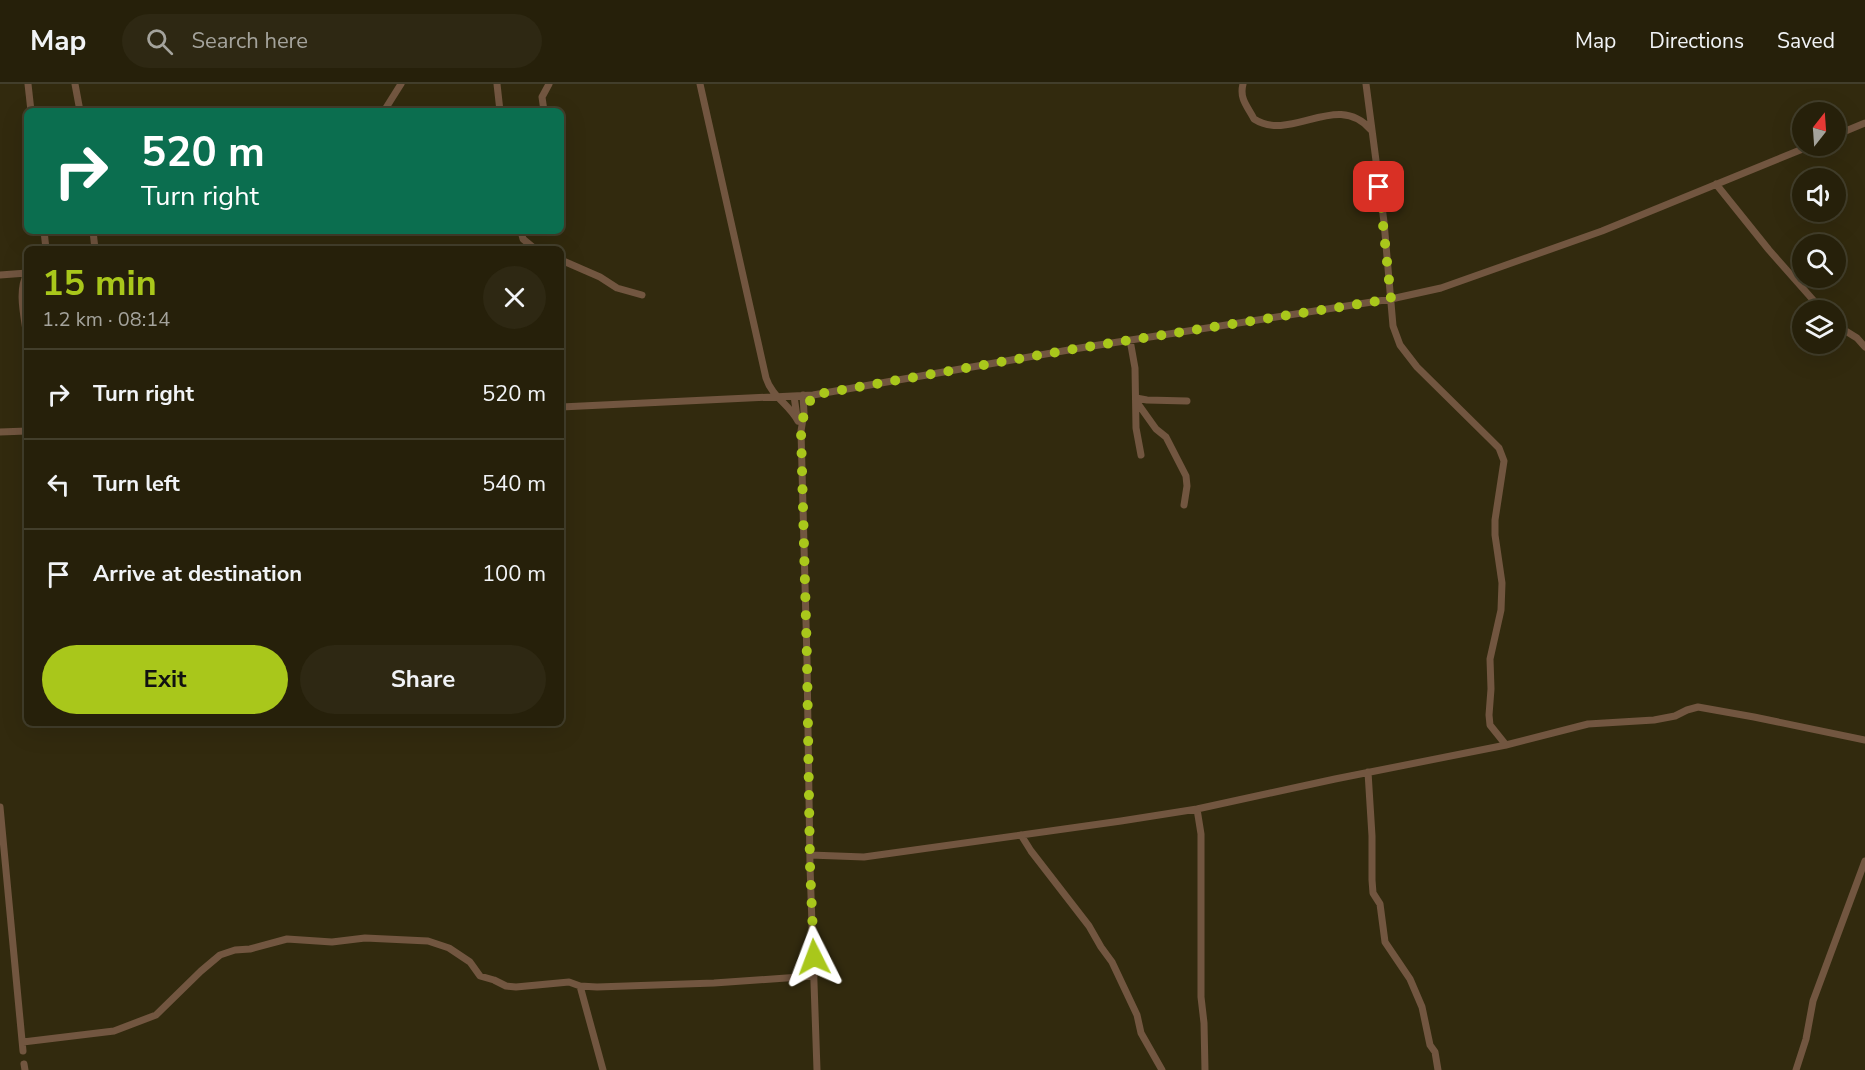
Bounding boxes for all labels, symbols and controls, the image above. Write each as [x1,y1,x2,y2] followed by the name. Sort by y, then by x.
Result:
[122,14,542,68] search box
[30,22,86,60] text: Map
[143,25,176,58] icon: search
[191,26,308,56] text: Search here
[1575,27,1616,55] text: Map
[1649,27,1744,55] text: Directions
[1777,27,1835,55] text: Saved
[1792,102,1846,156] north arrow
[1792,102,1846,354] map controls
[141,124,265,181] text: 520 m
[42,132,120,210] icon: right
[1353,161,1404,212] pin
[1792,168,1846,222] button: sound
[1362,170,1395,203] icon: arrive
[141,178,259,215] text: Turn right
[1792,234,1846,288] button: search
[42,259,157,308] text: 15 min
[483,266,546,329] button: close
[1792,300,1846,354] button: layers
[42,306,170,333] text: 1.2 km · 08:14
[42,378,75,411] icon: right
[93,379,194,409] text: Turn right
[482,379,546,409] text: 520 m
[42,468,75,501] icon: left
[93,469,180,499] text: Turn left
[482,469,546,499] text: 540 m
[42,558,75,591] icon: arrive
[93,559,302,589] text: Arrive at destination
[482,559,546,589] text: 100 m
[42,645,288,714] button: Exit
[300,645,546,714] button: Share
[782,925,846,989] position arrow

